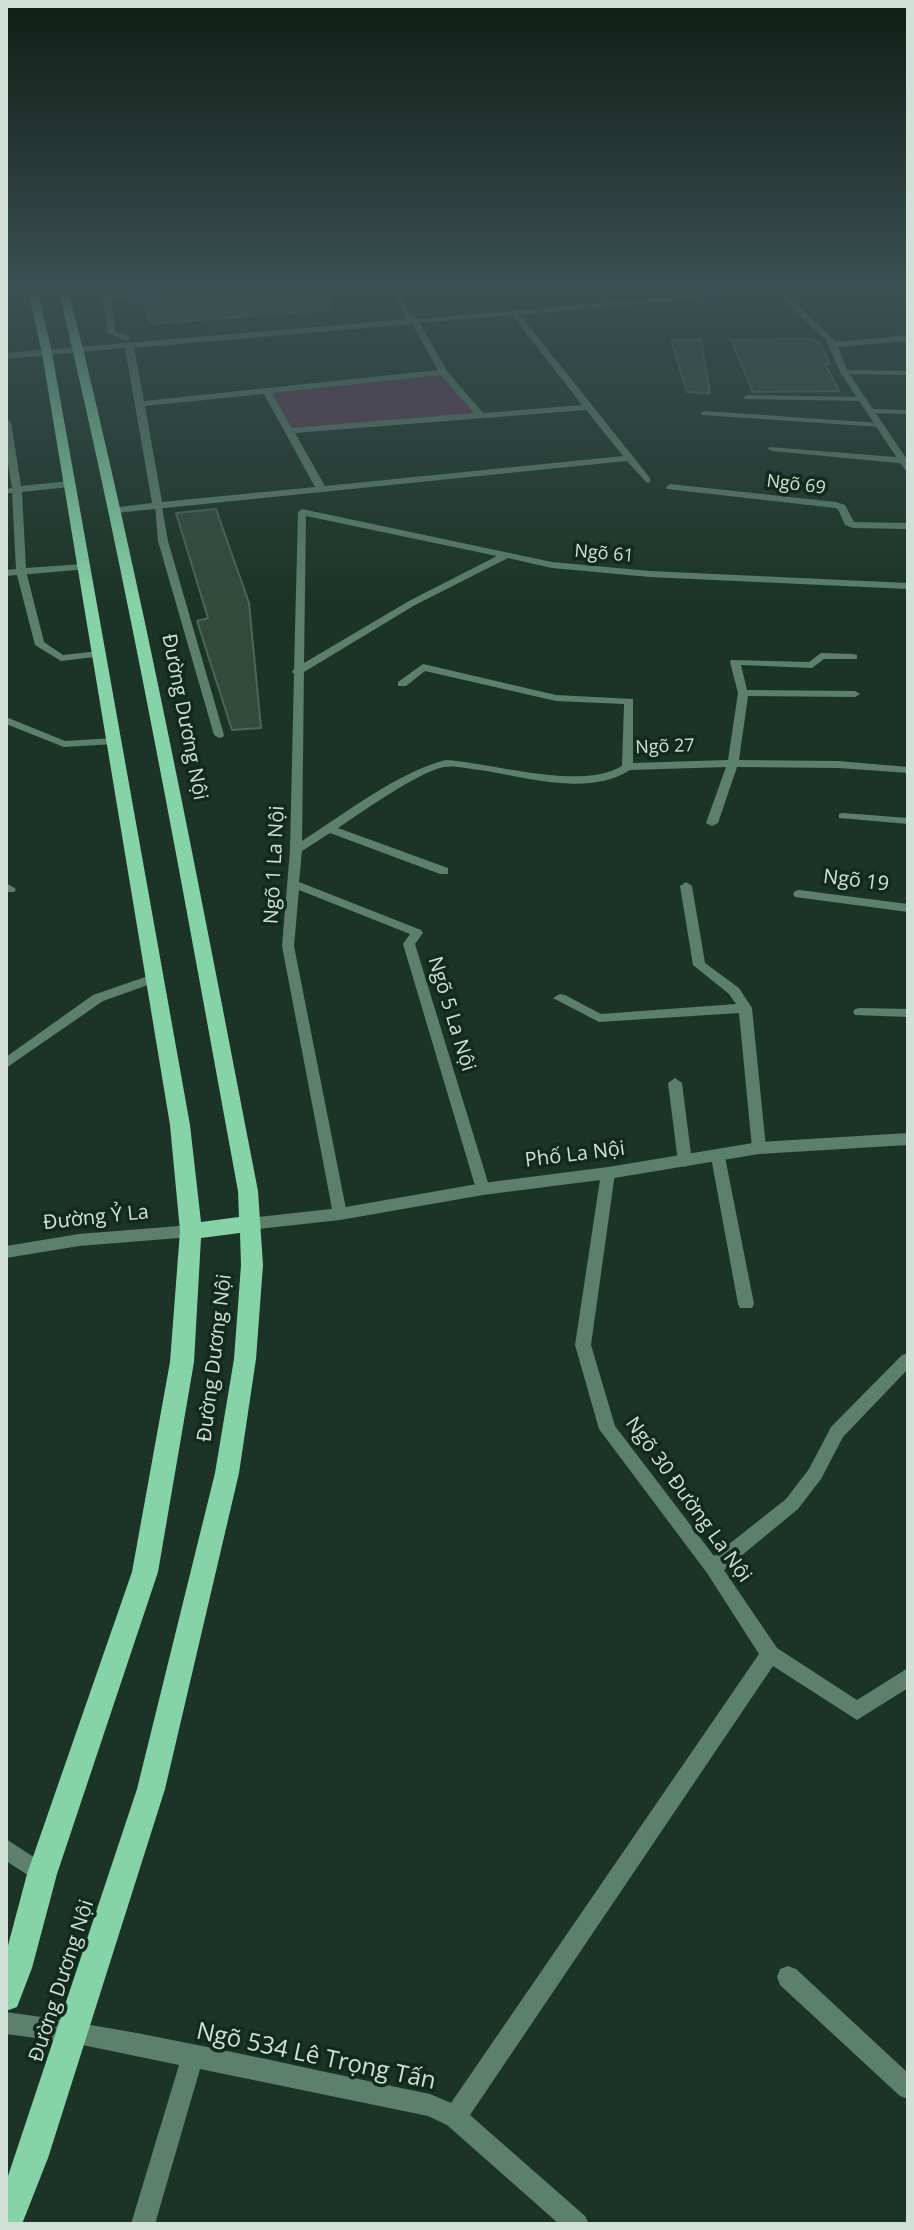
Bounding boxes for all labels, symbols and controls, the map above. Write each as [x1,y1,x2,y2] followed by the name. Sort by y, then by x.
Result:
[765,471,827,499] street label: Ngõ 69
[573,541,635,567] street label: Ngõ 61
[156,632,212,802] street label: Đường Dương Nội
[635,735,695,759] street label: Ngõ 27
[260,805,290,925] street label: Ngõ 1 La Nội
[822,865,890,897] street label: Ngõ 19
[422,954,480,1074] street label: Ngõ 5 La Nội
[524,1137,626,1173] street label: Phố La Nội
[42,1201,150,1235] street label: Đường Ỷ La
[193,1273,237,1443] street label: Đường Dương Nội
[620,1413,756,1587] street label: Ngõ 30 Đường La Nội
[25,1897,99,2065] street label: Đường Dương Nội
[194,2018,438,2096] street label: Ngõ 534 Lê Trọng Tấn

